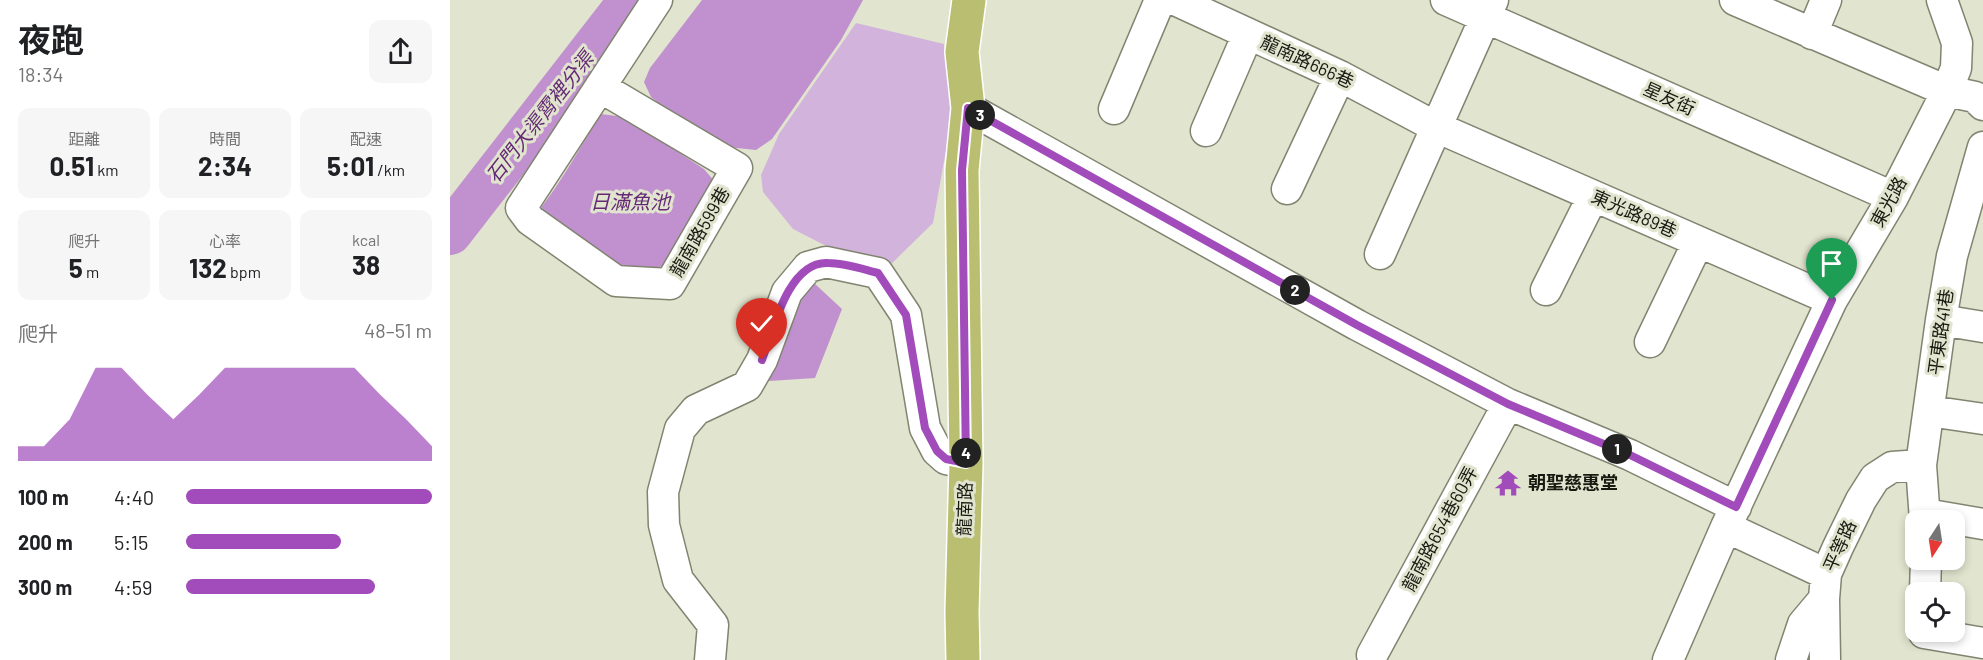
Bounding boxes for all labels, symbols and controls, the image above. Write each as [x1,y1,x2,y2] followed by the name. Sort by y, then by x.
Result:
[18,19,84,59] text: 夜跑
[369,20,432,83] button: share
[1258,30,1357,92] street label: 龍南路666巷
[481,44,600,187] water label: 石門大渠霄裡分渠
[18,62,64,86] text: 18:34
[1640,77,1699,119] street label: 星友街
[965,100,995,130] pin: 3
[976,105,984,124] text: 3
[68,129,100,148] text: 距離
[209,129,241,148] text: 時間
[350,129,382,148] text: 配速
[49,150,94,181] text: 0.51
[198,150,252,181] text: 2:34
[327,150,374,181] text: 5:01
[94,160,119,179] text: km
[374,160,405,179] text: /km
[1865,173,1911,230] street label: 東光路
[665,183,734,280] street label: 龍南路599巷
[1588,185,1680,242] street label: 東光路89巷
[590,189,672,213] water label: 日滿魚池
[352,230,380,249] text: kcal
[68,231,100,250] text: 爬升
[209,231,241,250] text: 心率
[1806,238,1857,300] pin
[1815,247,1848,280] icon: arrive
[352,249,380,280] text: 38
[69,252,83,283] text: 5
[189,252,227,283] text: 132
[83,262,99,281] text: m
[227,262,261,281] text: bpm
[1280,275,1310,305] pin: 2
[1291,280,1299,299] text: 2
[1923,287,1957,376] street label: 平東路41巷
[736,298,787,360] pin
[745,307,778,340] icon: check
[364,318,432,342] text: 48–51 m
[18,321,58,345] text: 爬升
[1602,434,1632,464] pin: 1
[951,438,981,468] pin: 4
[1614,439,1620,458] text: 1
[961,443,971,462] text: 4
[1397,462,1481,595] street label: 龍南路654巷60弄
[1493,468,1523,498] temple icon: 朝聖慈惠堂
[1528,471,1618,493] place label: 朝聖慈惠堂
[952,482,976,536] street label: 龍南路
[18,485,69,509] text: 100 m
[114,485,154,509] text: 4:40
[1905,510,1965,570] north arrow
[1905,510,1965,642] map controls
[1818,516,1860,575] street label: 平等路
[18,530,73,554] text: 200 m
[114,530,148,554] text: 5:15
[18,575,72,599] text: 300 m
[114,575,153,599] text: 4:59
[1905,582,1965,642] button: locate

